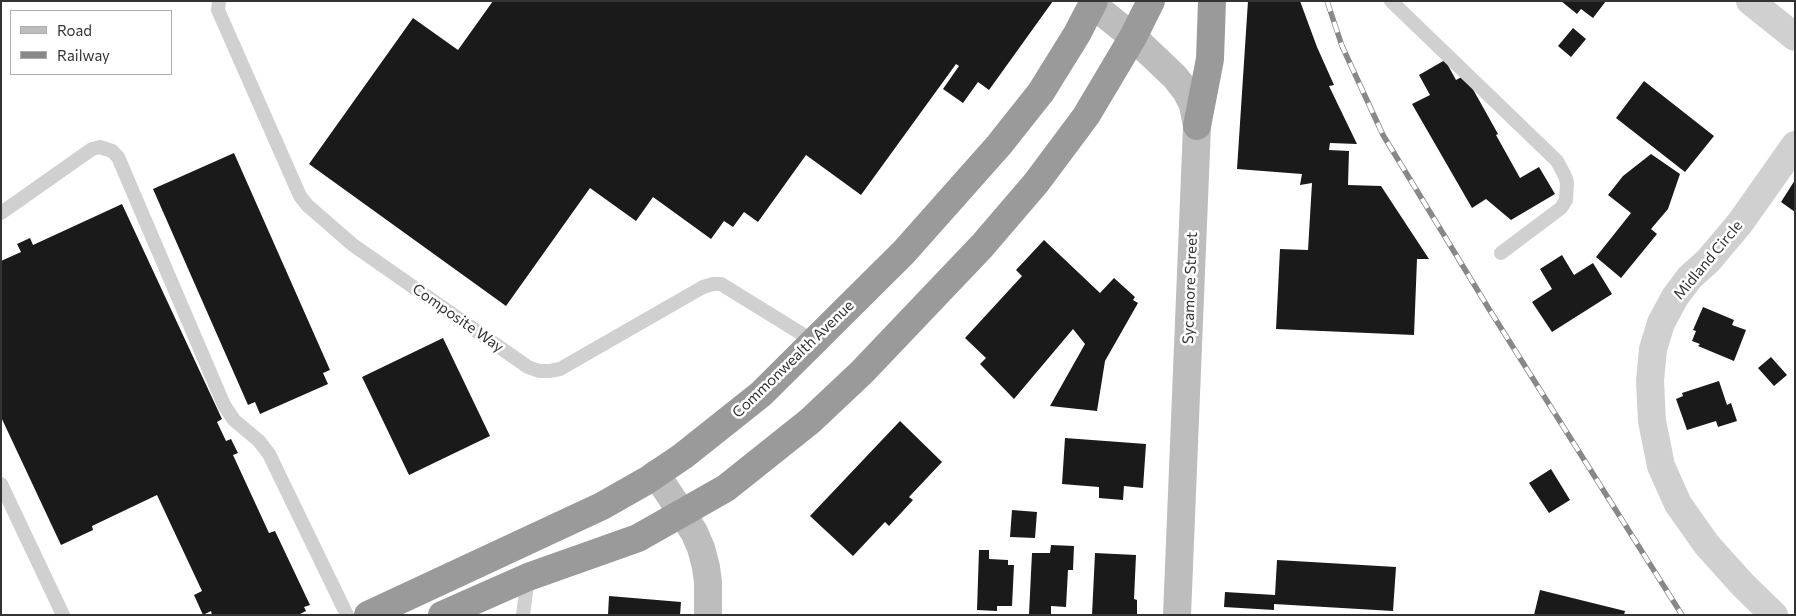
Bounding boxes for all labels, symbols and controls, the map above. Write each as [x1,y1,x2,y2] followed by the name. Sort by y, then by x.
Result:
[10,10,172,75] legend
[57,21,92,39] text: Road
[57,46,110,64] text: Railway
[1670,217,1746,303] street label: Midland Circle
[1179,232,1201,344] street label: Sycamore Street
[409,280,507,356] street label: Composite Way
[729,296,857,422] street label: Commonwealth Avenue

